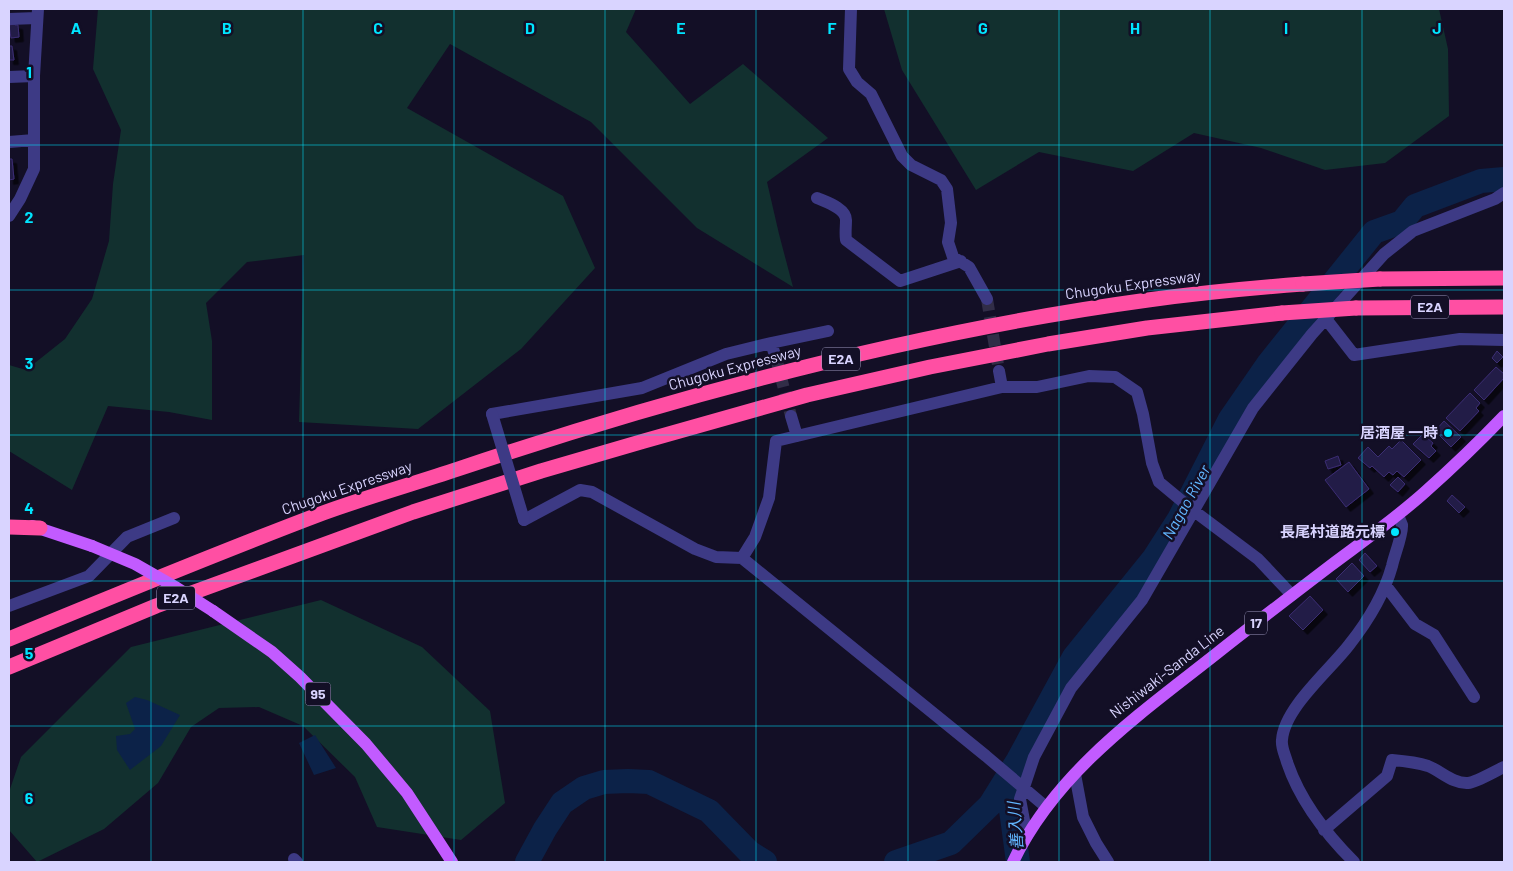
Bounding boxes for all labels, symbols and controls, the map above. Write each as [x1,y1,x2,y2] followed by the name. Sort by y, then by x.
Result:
[71,18,82,37] text: A
[222,18,232,37] text: B
[373,18,383,37] text: C
[525,18,535,37] text: D
[676,18,686,37] text: E
[828,18,837,37] text: F
[978,18,988,37] text: G
[1130,18,1140,37] text: H
[1284,18,1288,37] text: I
[1432,18,1442,37] text: J
[26,62,32,81] text: 1
[25,207,34,226] text: 2
[1064,266,1202,302] street label: Chugoku Expressway
[1411,296,1449,318] road number: E2A
[666,341,803,393] street label: Chugoku Expressway
[822,348,860,370] road number: E2A
[25,353,33,372] text: 3
[1360,423,1438,441] place label: 居酒屋 一時
[1442,427,1454,439] marker: 居酒屋 一時
[279,456,414,518] street label: Chugoku Expressway
[1157,460,1214,542] water label: Nagao River
[24,498,34,517] text: 4
[1280,522,1385,540] place label: 長尾村道路元標
[1389,526,1401,538] marker: 長尾村道路元標
[157,586,195,610] road number: E2A
[1245,612,1267,634] road number: 17
[1106,621,1227,721] street label: Nishiwaki-Sanda Line
[25,643,34,662] text: 5
[306,682,330,706] road number: 95
[25,788,34,807] text: 6
[1003,799,1026,851] water label: 善入川

